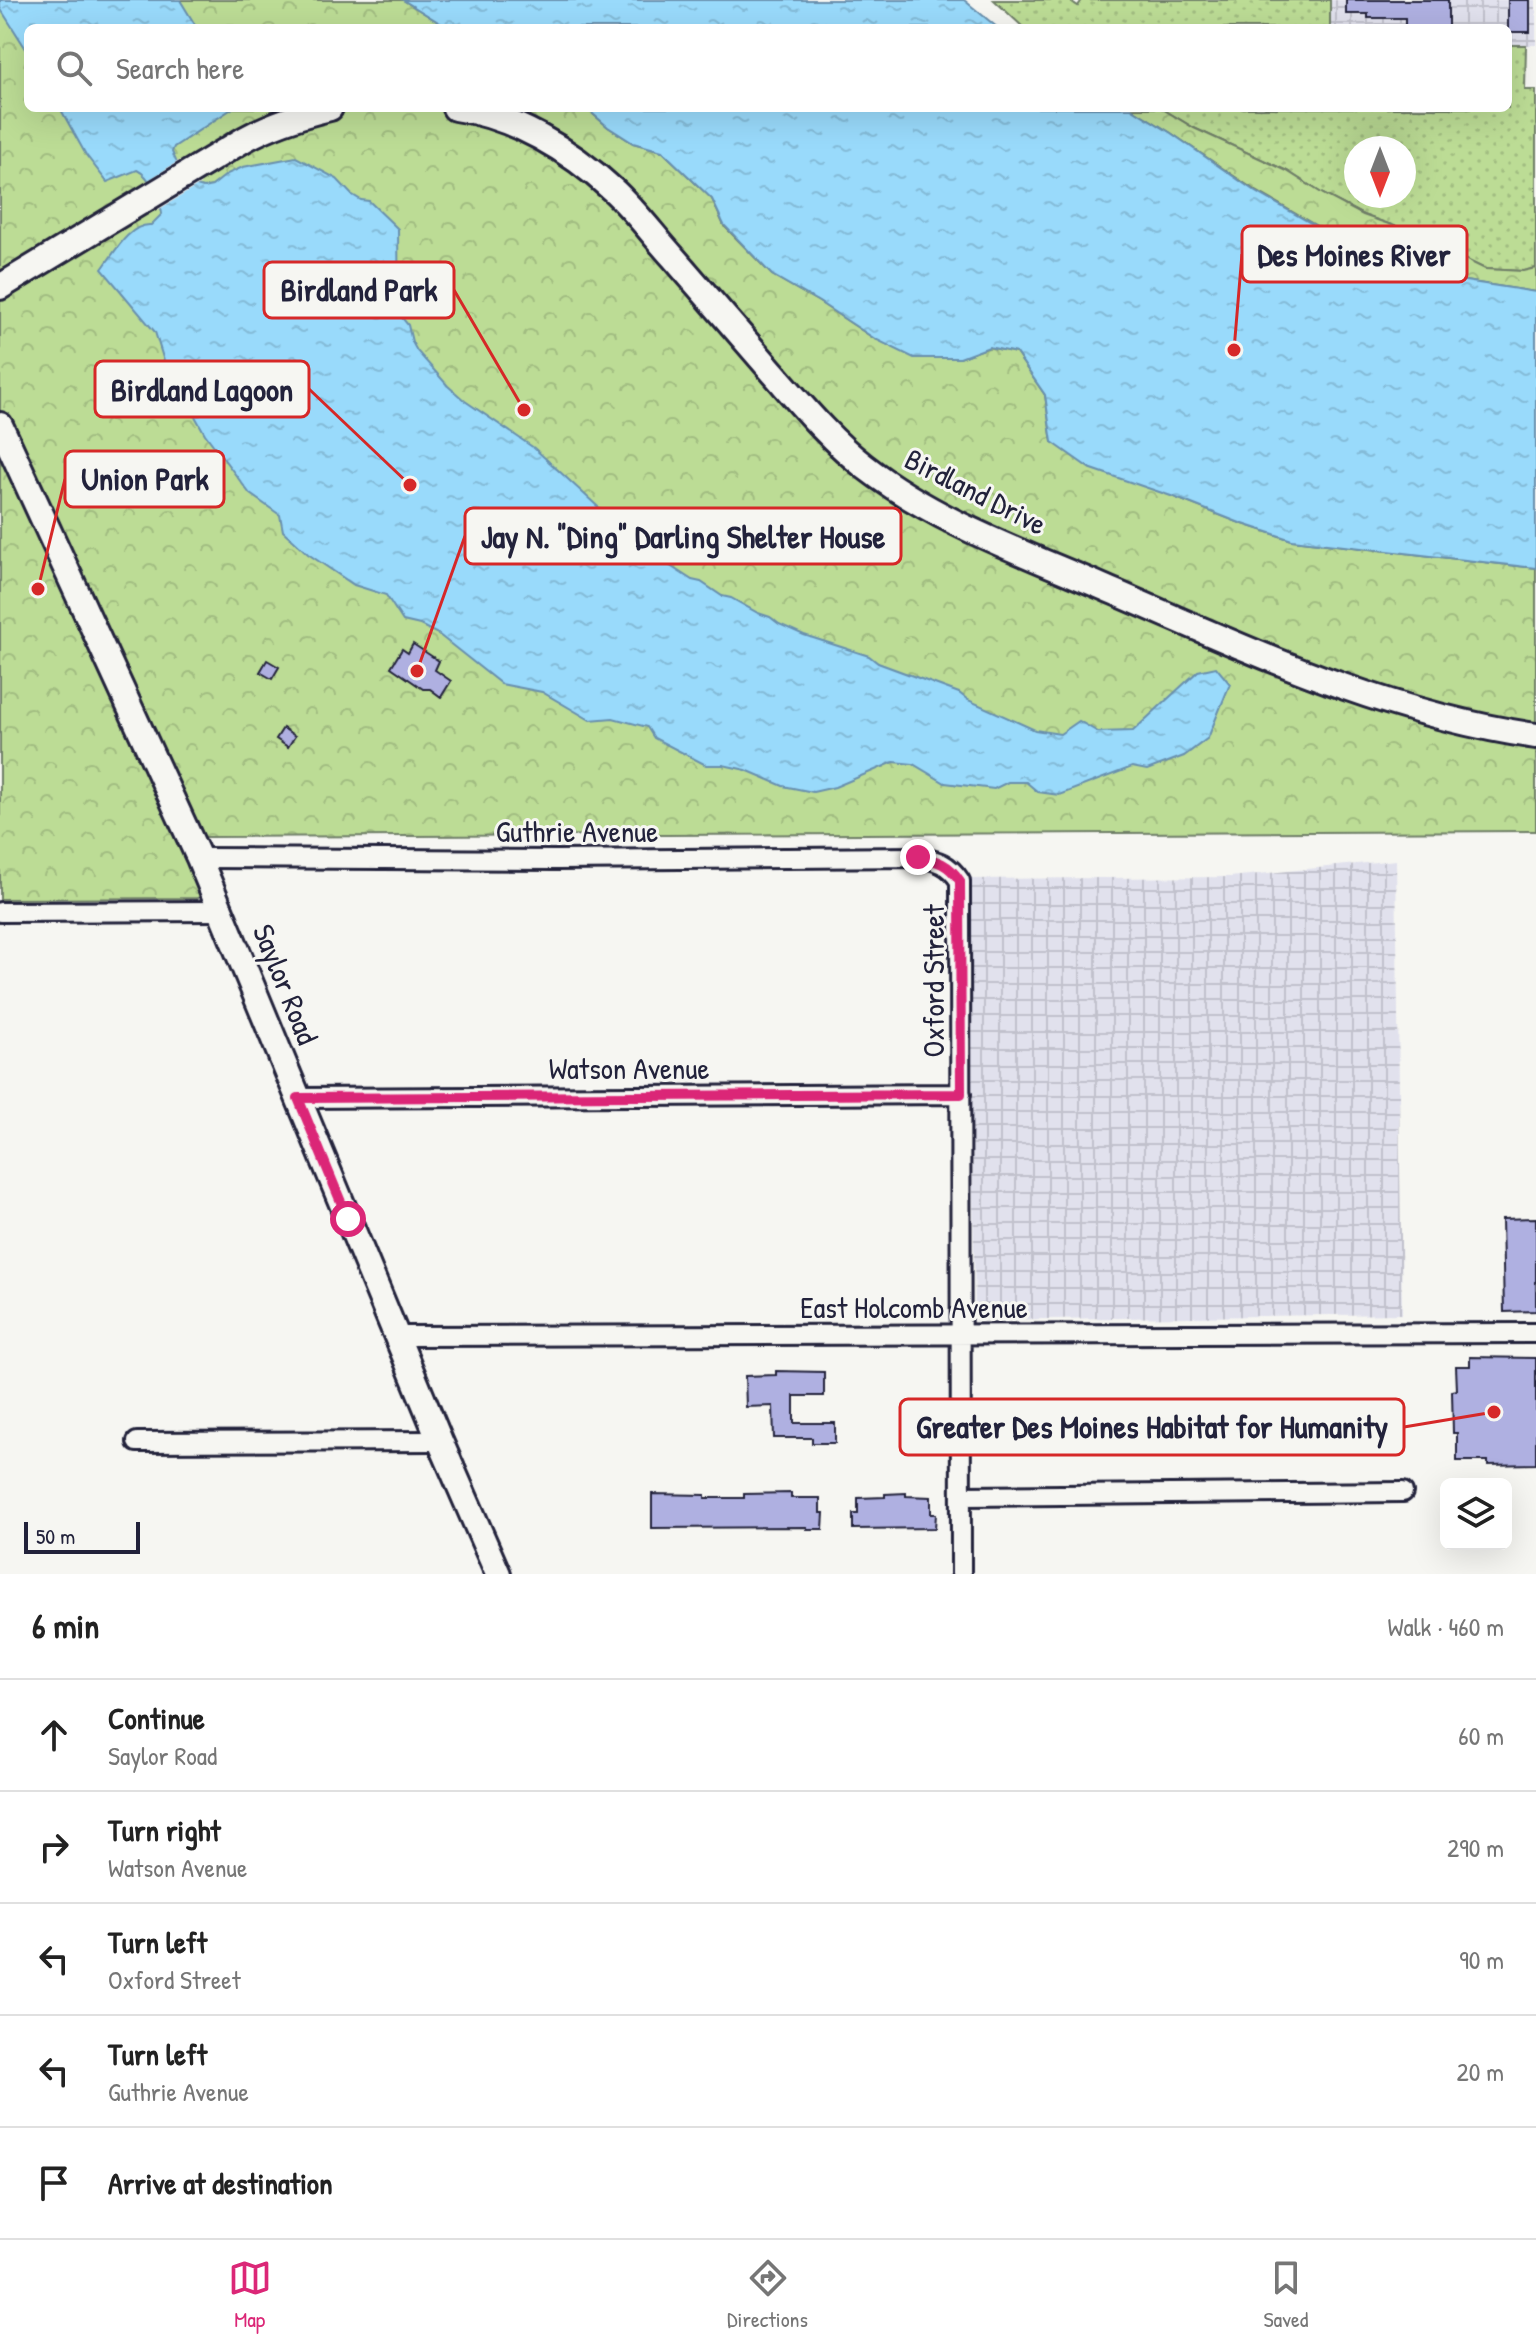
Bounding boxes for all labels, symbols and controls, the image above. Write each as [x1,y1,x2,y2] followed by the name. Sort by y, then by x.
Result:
[24,24,1512,112] search box
[52,46,96,90] icon: search
[116,48,244,88] text: Search here
[1344,136,1416,208] north arrow
[1242,226,1467,282] callout: Des Moines River
[1257,233,1451,276] text: Des Moines River
[264,262,454,318] callout: Birdland Park
[280,268,438,311] text: Birdland Park
[95,361,309,417] callout: Birdland Lagoon
[111,368,293,412] text: Birdland Lagoon
[899,438,1054,544] street label: Birdland Drive
[65,451,224,507] callout: Union Park
[81,457,209,500] text: Union Park
[465,508,901,564] callout: Jay N. "Ding" Darling Shelter House
[481,515,886,559] text: Jay N. "Ding" Darling Shelter House
[496,811,658,851] street label: Guthrie Avenue
[900,839,936,875] route end
[913,904,953,1057] street label: Oxford Street
[244,918,328,1050] street label: Saylor Road
[549,1048,709,1088] street label: Watson Avenue
[330,1201,366,1237] route start
[800,1287,1028,1327] street label: East Holcomb Avenue
[900,1399,1404,1455] callout: Greater Des Moines Habitat for Humanity
[916,1405,1389,1449] text: Greater Des Moines Habitat for Humanity
[1440,1478,1512,1550] map controls
[1440,1478,1512,1550] button: layers
[24,1518,140,1554] scale bar
[36,1521,75,1551] text: 50 m
[32,1603,100,1649] text: 6 min
[1387,1609,1504,1644] text: Walk · 460 m
[108,1698,205,1738] text: Continue
[32,1713,76,1757] icon: ahead
[1458,1718,1504,1753] text: 60 m
[108,1738,217,1773] text: Saylor Road
[108,1810,221,1850] text: Turn right
[32,1825,76,1869] icon: right
[1447,1830,1504,1865] text: 290 m
[108,1850,247,1885] text: Watson Avenue
[108,1922,207,1962] text: Turn left
[32,1937,76,1981] icon: left
[1459,1942,1504,1977] text: 90 m
[108,1962,241,1997] text: Oxford Street
[108,2034,207,2074] text: Turn left
[32,2049,76,2093] icon: left
[1457,2054,1504,2089] text: 20 m
[108,2074,249,2109] text: Guthrie Avenue
[32,2161,76,2205] icon: arrive
[108,2163,333,2203] text: Arrive at destination
[228,2256,272,2334] tab: Map
[727,2256,808,2334] tab: Directions
[1263,2256,1308,2334] tab: Saved

